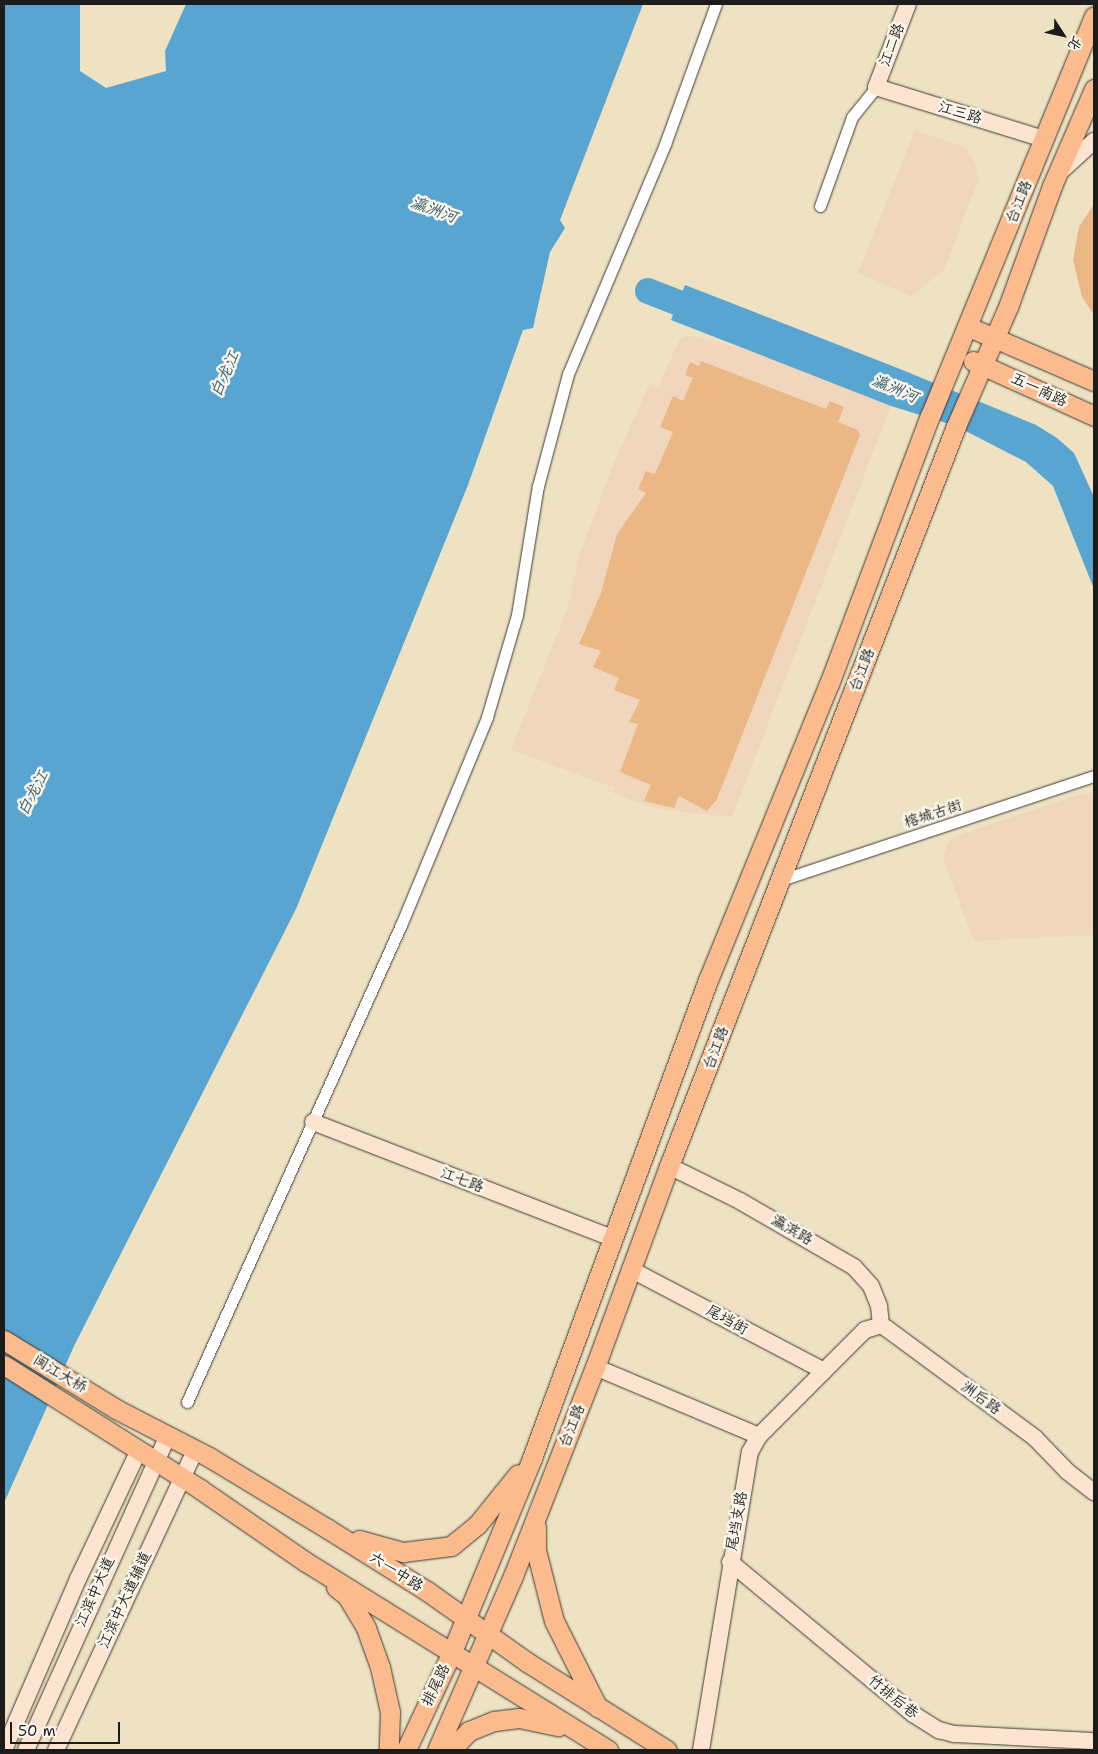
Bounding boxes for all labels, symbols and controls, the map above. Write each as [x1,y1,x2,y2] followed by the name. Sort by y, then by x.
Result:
[1038,10,1088,60] north arrow
[876,21,908,69] street label: 江二路
[1064,33,1087,54] text: 北
[936,98,984,128] street label: 江三路
[1002,178,1036,226] street label: 台江路
[408,193,460,227] water label: 瀛洲河
[206,348,244,400] water label: 白龙江
[1008,369,1070,411] street label: 五一南路
[869,371,921,407] water label: 瀛洲河
[846,646,878,694] street label: 台江路
[13,767,53,819] water label: 白龙江
[902,796,964,832] street label: 榕城古街
[700,1024,732,1072] street label: 台江路
[438,1164,486,1196] street label: 江七路
[768,1211,816,1249] street label: 瀛滨路
[703,1301,751,1339] street label: 尾垱街
[30,1351,90,1397] street label: 闽江大桥
[958,1377,1004,1419] street label: 洲后路
[555,1402,589,1450] street label: 台江路
[723,1490,751,1552] street label: 尾垱支路
[366,1548,426,1596] street label: 六一中路
[95,1549,155,1651] street label: 江滨中大道辅道
[72,1554,118,1630] street label: 江滨中大道
[418,1661,454,1709] street label: 排尾路
[864,1671,922,1723] street label: 竹排后巷
[12,1712,122,1744] scale bar
[18,1721,56,1741] text: 50 m

